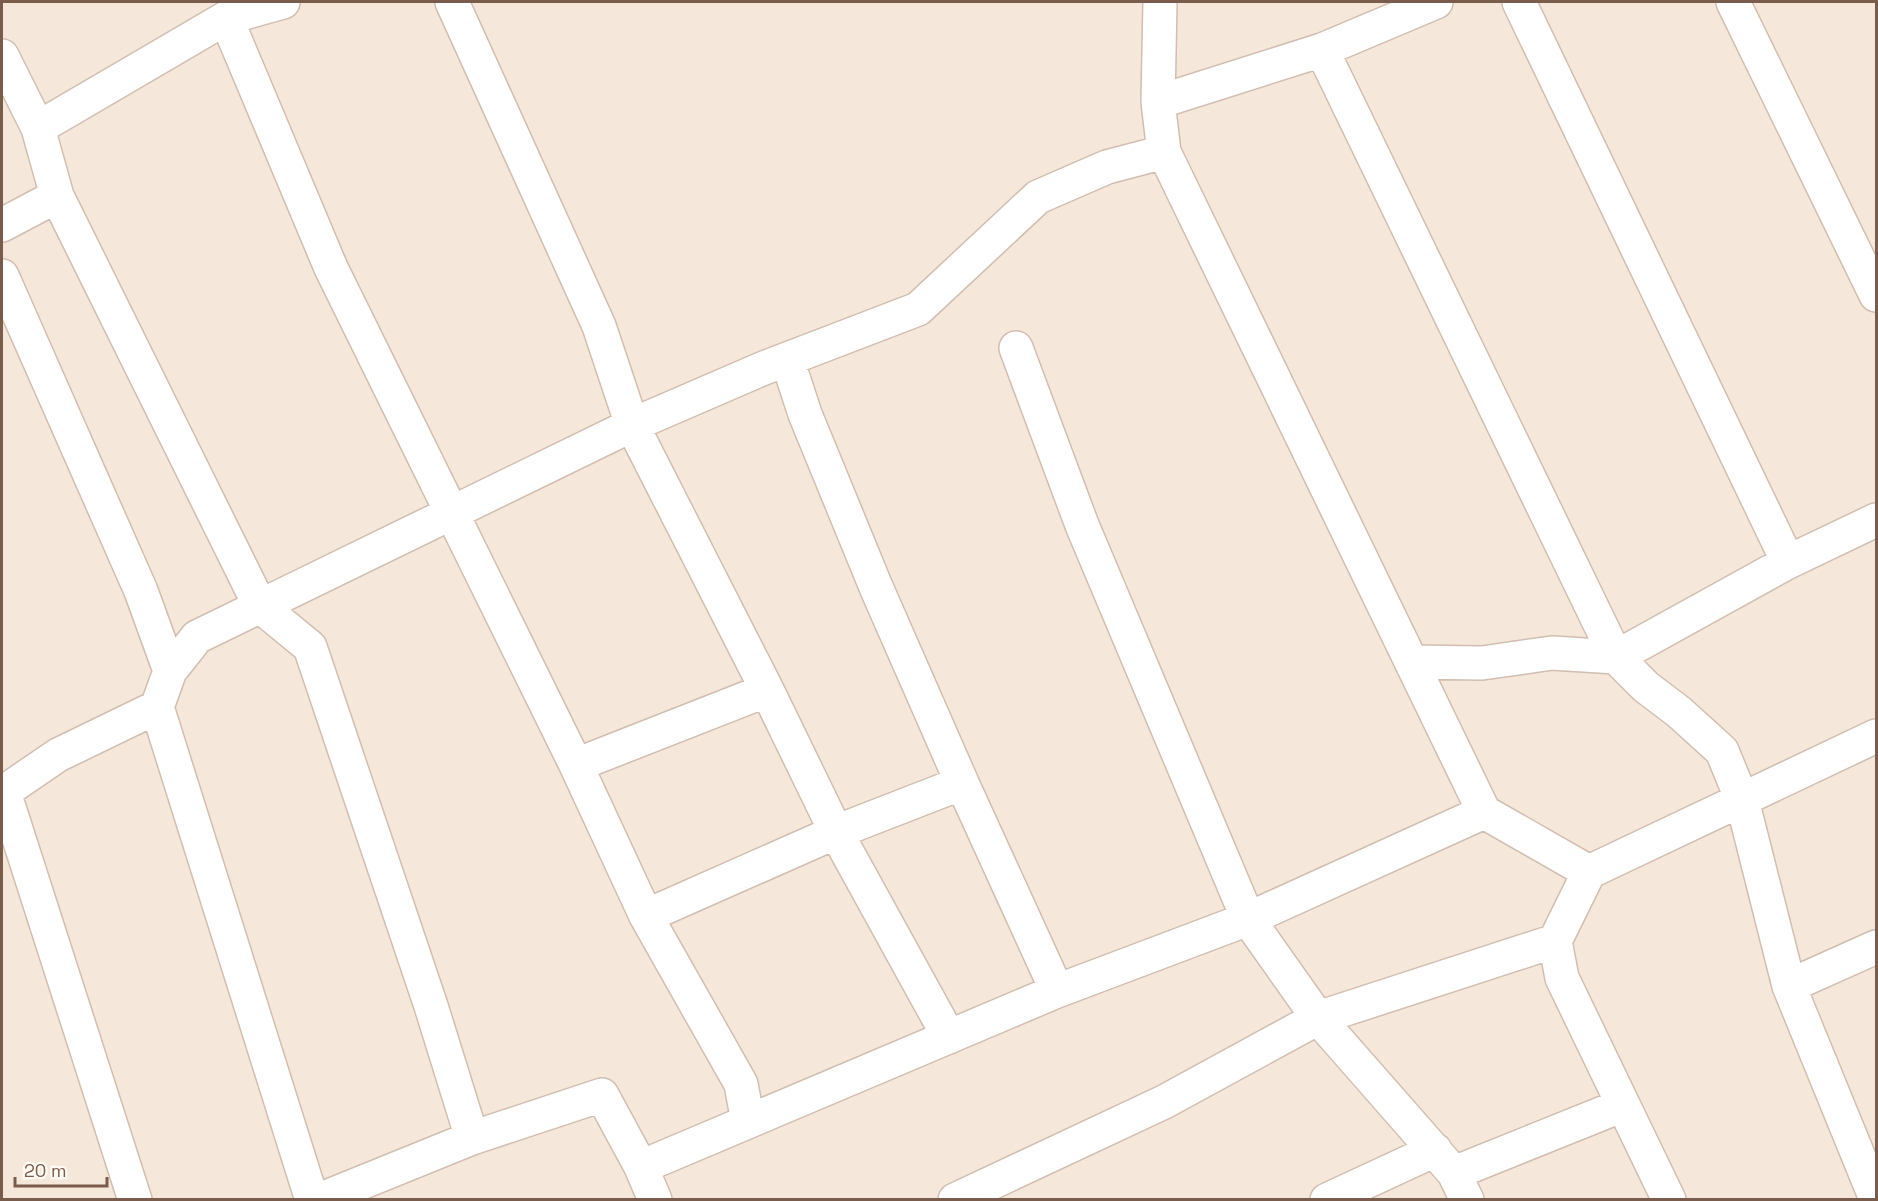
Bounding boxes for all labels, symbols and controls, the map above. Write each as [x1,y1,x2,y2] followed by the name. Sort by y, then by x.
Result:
[15,1150,106,1188] scale bar
[24,1159,67,1182] text: 20 m

